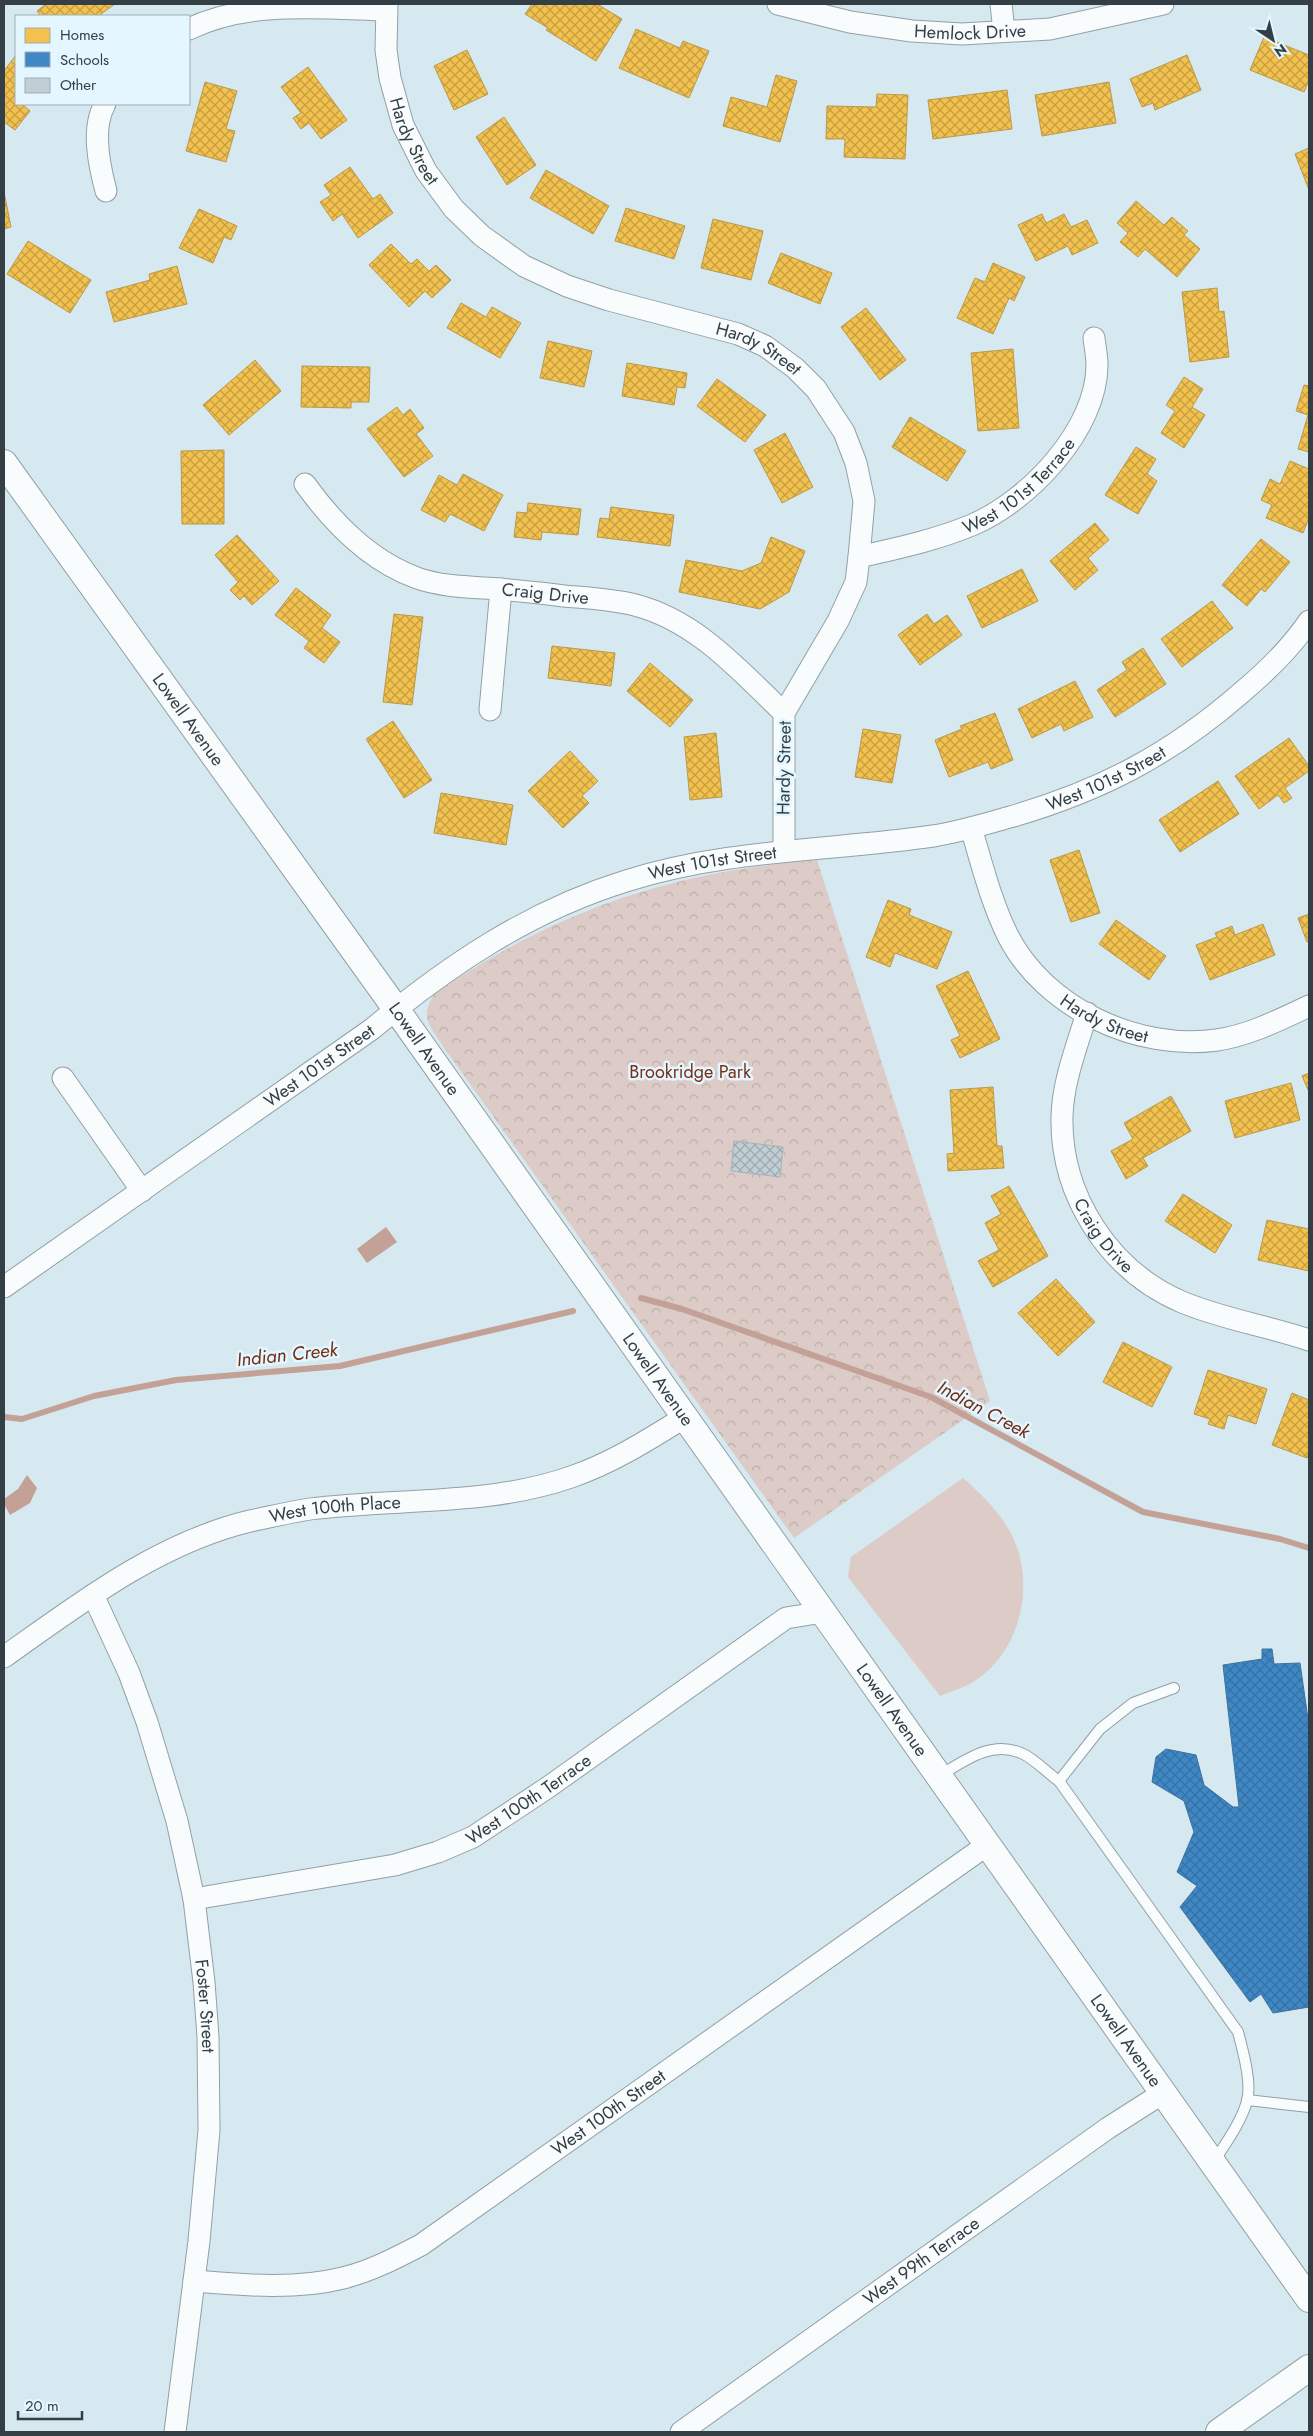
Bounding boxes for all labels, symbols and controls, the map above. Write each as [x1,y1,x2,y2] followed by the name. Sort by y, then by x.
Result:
[15,15,190,105] legend
[1248,15,1298,65] north arrow
[913,17,1027,47] street label: Hemlock Drive
[60,24,104,46] text: Homes
[1270,39,1291,62] text: N
[60,49,109,71] text: Schools
[60,74,97,96] text: Other
[383,94,446,191] street label: Hardy Street
[713,316,808,381] street label: Hardy Street
[958,432,1082,541] street label: West 101st Terrace
[501,576,590,611] street label: Craig Drive
[146,668,231,771] street label: Lowell Avenue
[770,720,798,815] street label: Hardy Street
[1043,739,1171,818] street label: West 101st Street
[646,839,779,887] street label: West 101st Street
[1055,988,1151,1050] street label: Hardy Street
[382,997,466,1101] street label: Lowell Avenue
[259,1018,380,1114] street label: West 101st Street
[629,1059,751,1085] park label: Brookridge Park
[1067,1194,1139,1279] street label: Craig Drive
[616,1328,700,1431] street label: Lowell Avenue
[235,1336,340,1373] water label: Indian Creek
[933,1374,1036,1446] water label: Indian Creek
[267,1489,401,1530] street label: West 100th Place
[850,1658,934,1762] street label: Lowell Avenue
[461,1748,597,1851] street label: West 100th Terrace
[188,1958,221,2054] street label: Foster Street
[1084,1989,1168,2093] street label: Lowell Avenue
[546,2063,671,2162] street label: West 100th Street
[858,2210,985,2311] street label: West 99th Terrace
[18,2388,81,2420] scale bar
[25,2395,59,2417] text: 20 m

